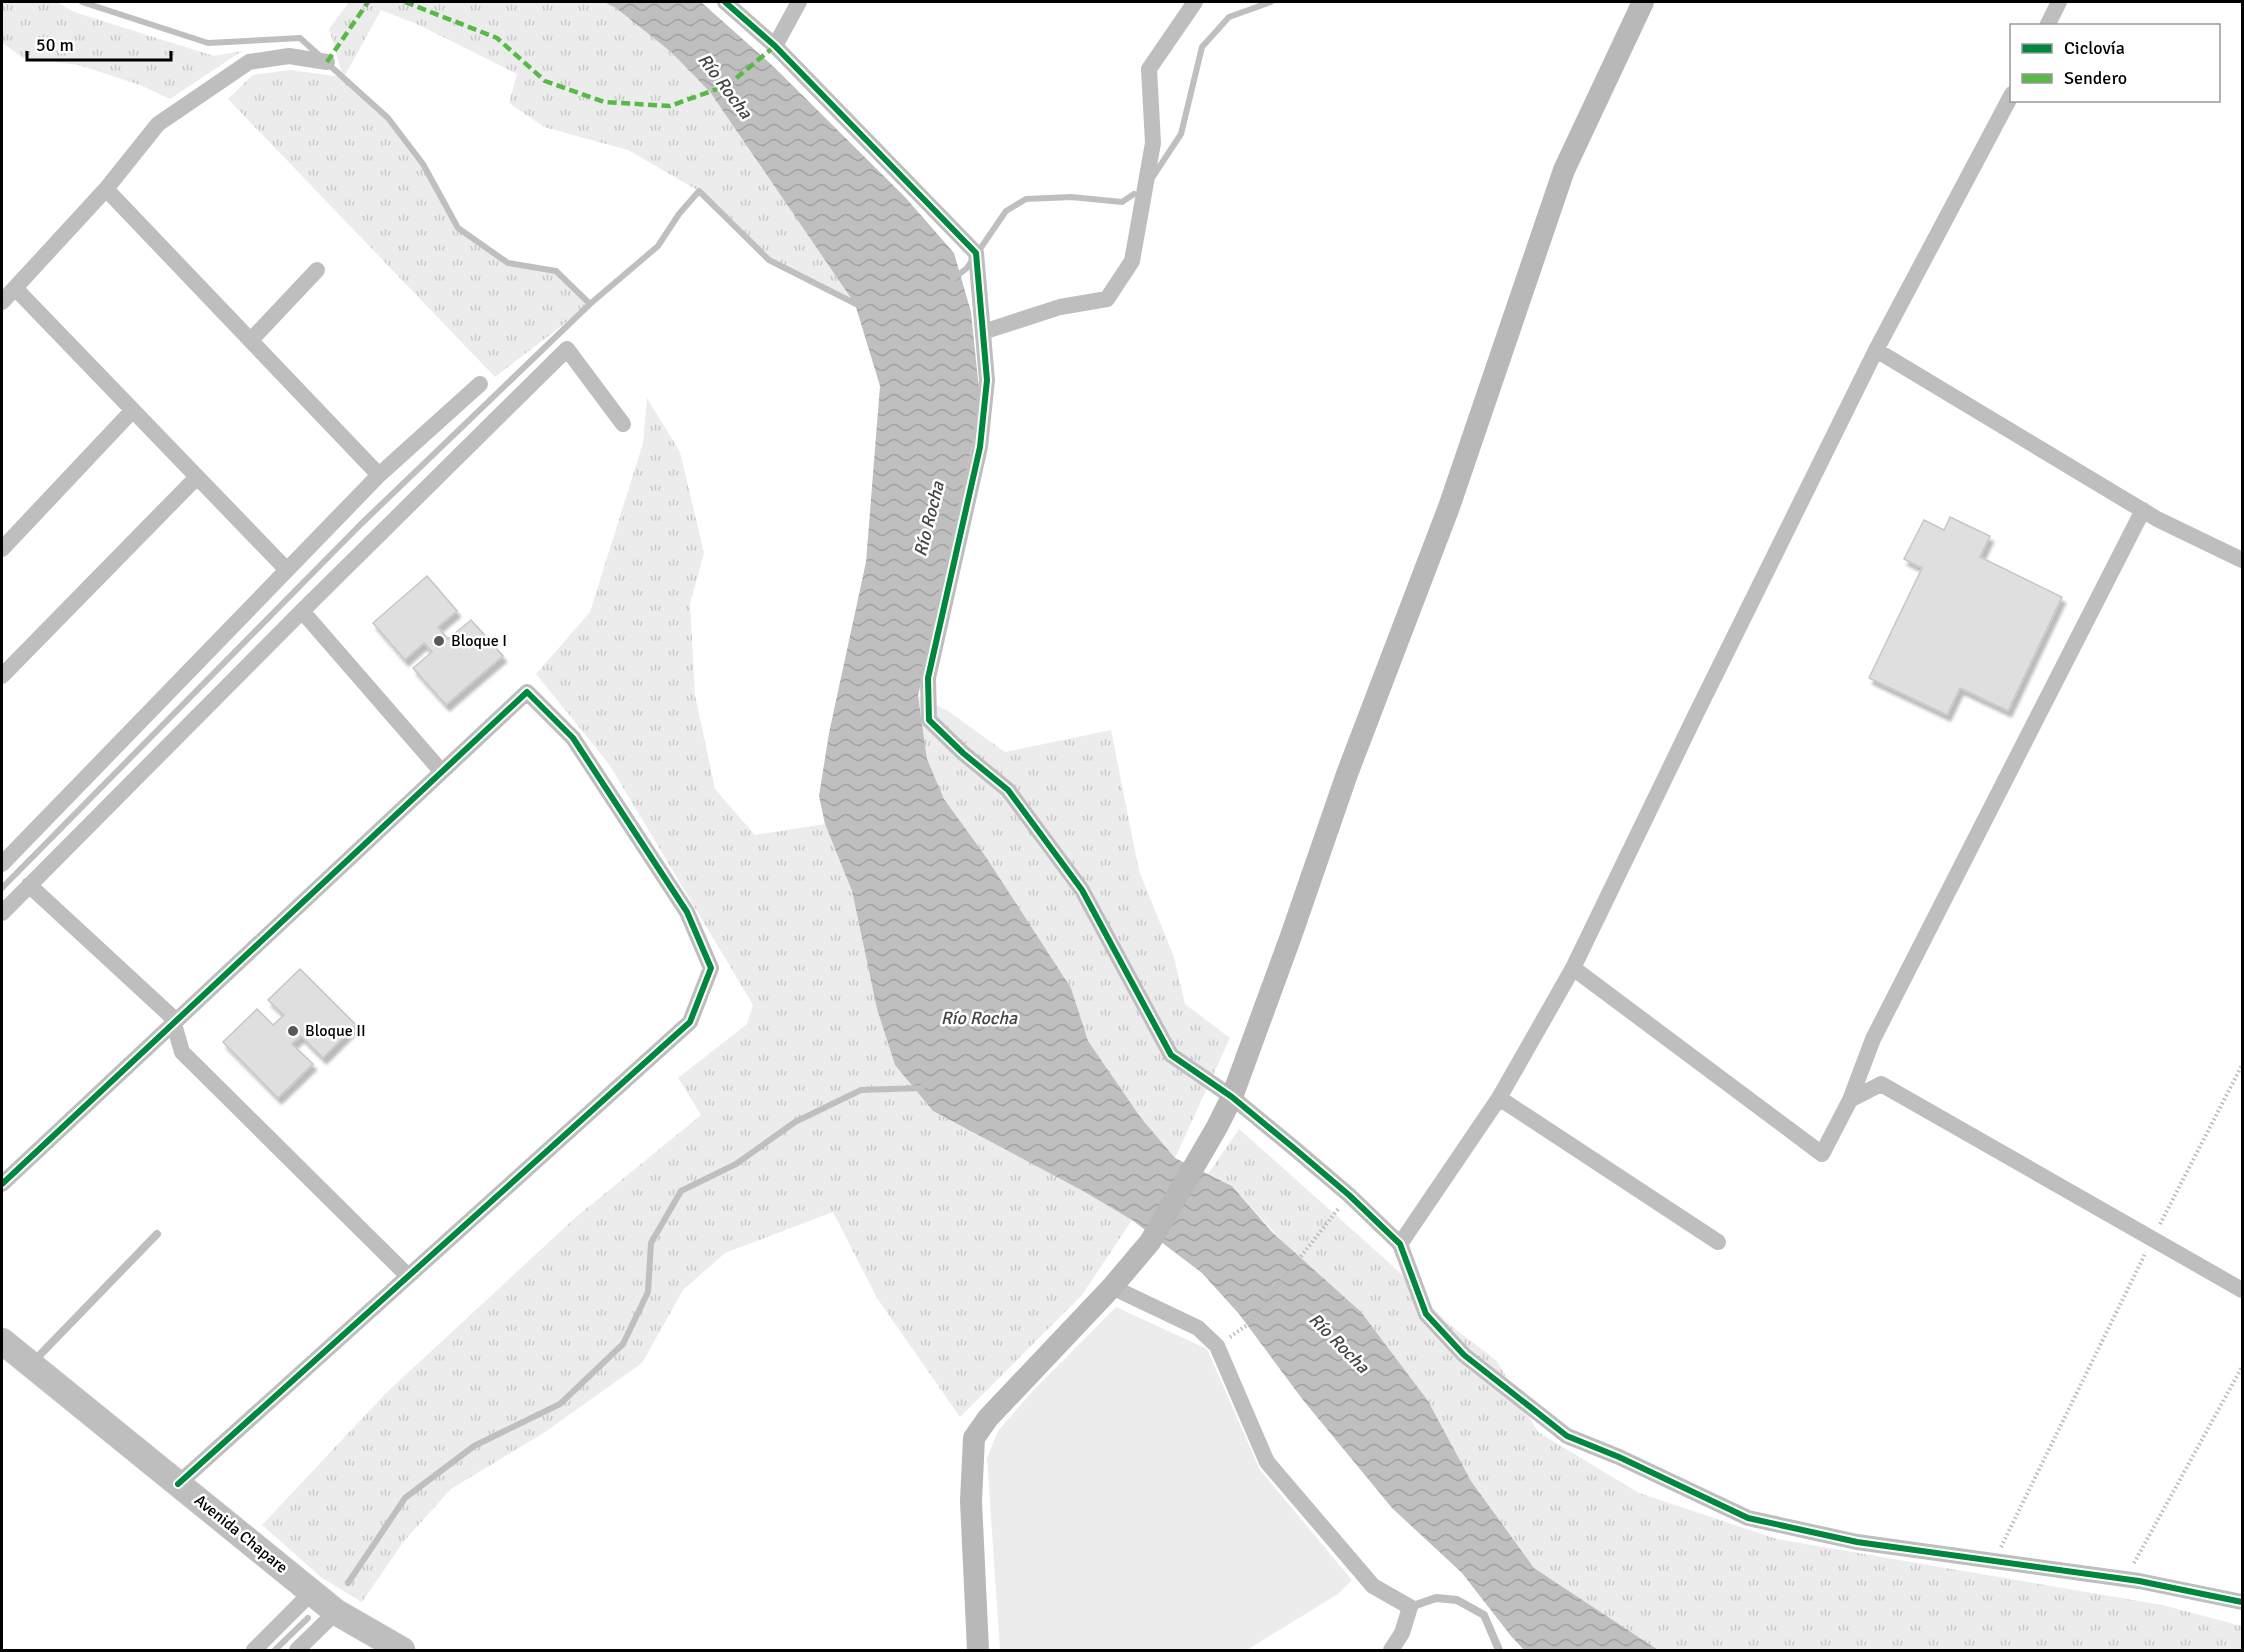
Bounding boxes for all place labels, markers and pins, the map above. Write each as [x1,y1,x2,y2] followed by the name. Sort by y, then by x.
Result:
[451,631,507,651] place label: Bloque I
[432,634,446,648] marker: Bloque I
[305,1021,366,1041] place label: Bloque II
[286,1024,300,1038] marker: Bloque II

